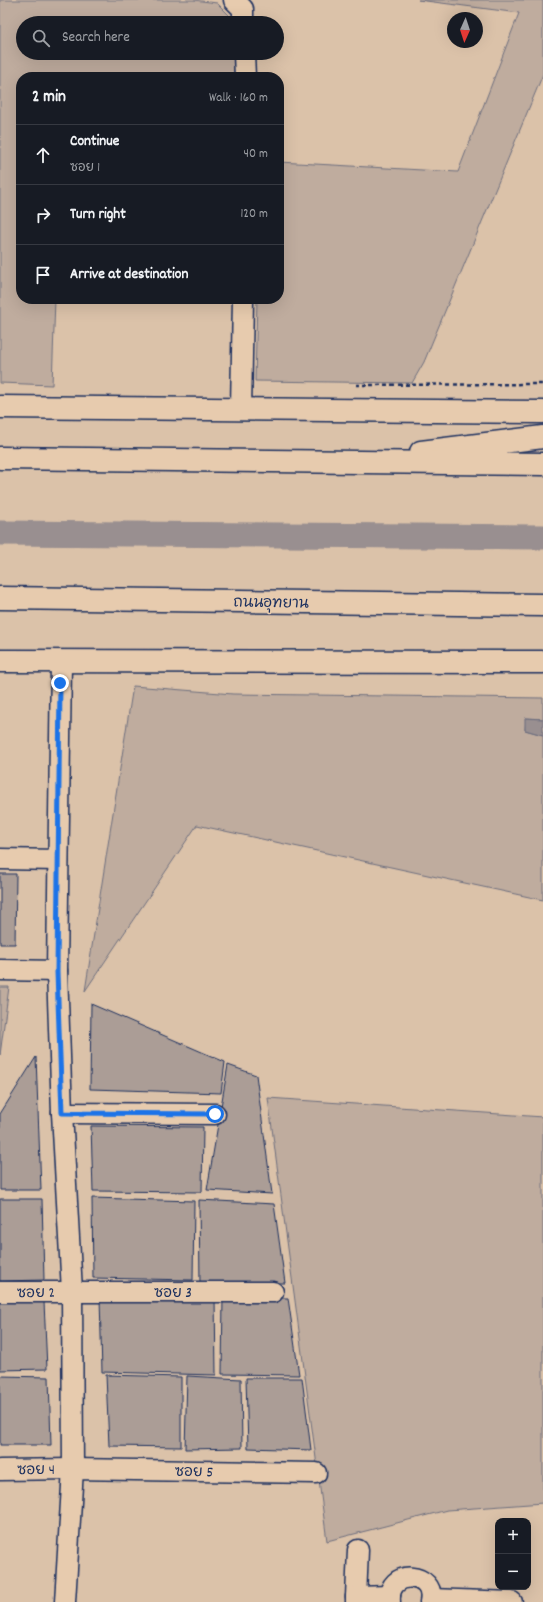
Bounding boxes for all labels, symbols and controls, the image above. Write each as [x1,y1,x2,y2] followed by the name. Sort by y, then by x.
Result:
[447,12,483,48] north arrow
[16,16,284,60] search box
[30,27,52,49] icon: search
[62,27,130,49] text: Search here
[32,86,66,110] text: 2 min
[209,89,268,108] text: Walk · 160 m
[70,131,119,153] text: Continue
[32,144,54,166] icon: ahead
[244,145,268,164] text: 40 m
[70,159,100,178] text: ซอย 1
[32,204,54,226] icon: right
[70,204,126,226] text: Turn right
[240,205,268,224] text: 120 m
[32,264,54,286] icon: arrive
[70,264,188,286] text: Arrive at destination
[233,592,309,616] street label: ถนนอุทยาน
[51,674,69,692] route end
[206,1105,224,1123] route start
[17,1283,55,1305] street label: ซอย 2
[154,1283,192,1305] street label: ซอย 3
[17,1460,55,1482] street label: ซอย 4
[175,1462,213,1484] street label: ซอย 5
[495,1518,531,1590] map controls
[495,1518,531,1554] button: +
[495,1554,531,1590] button: −

